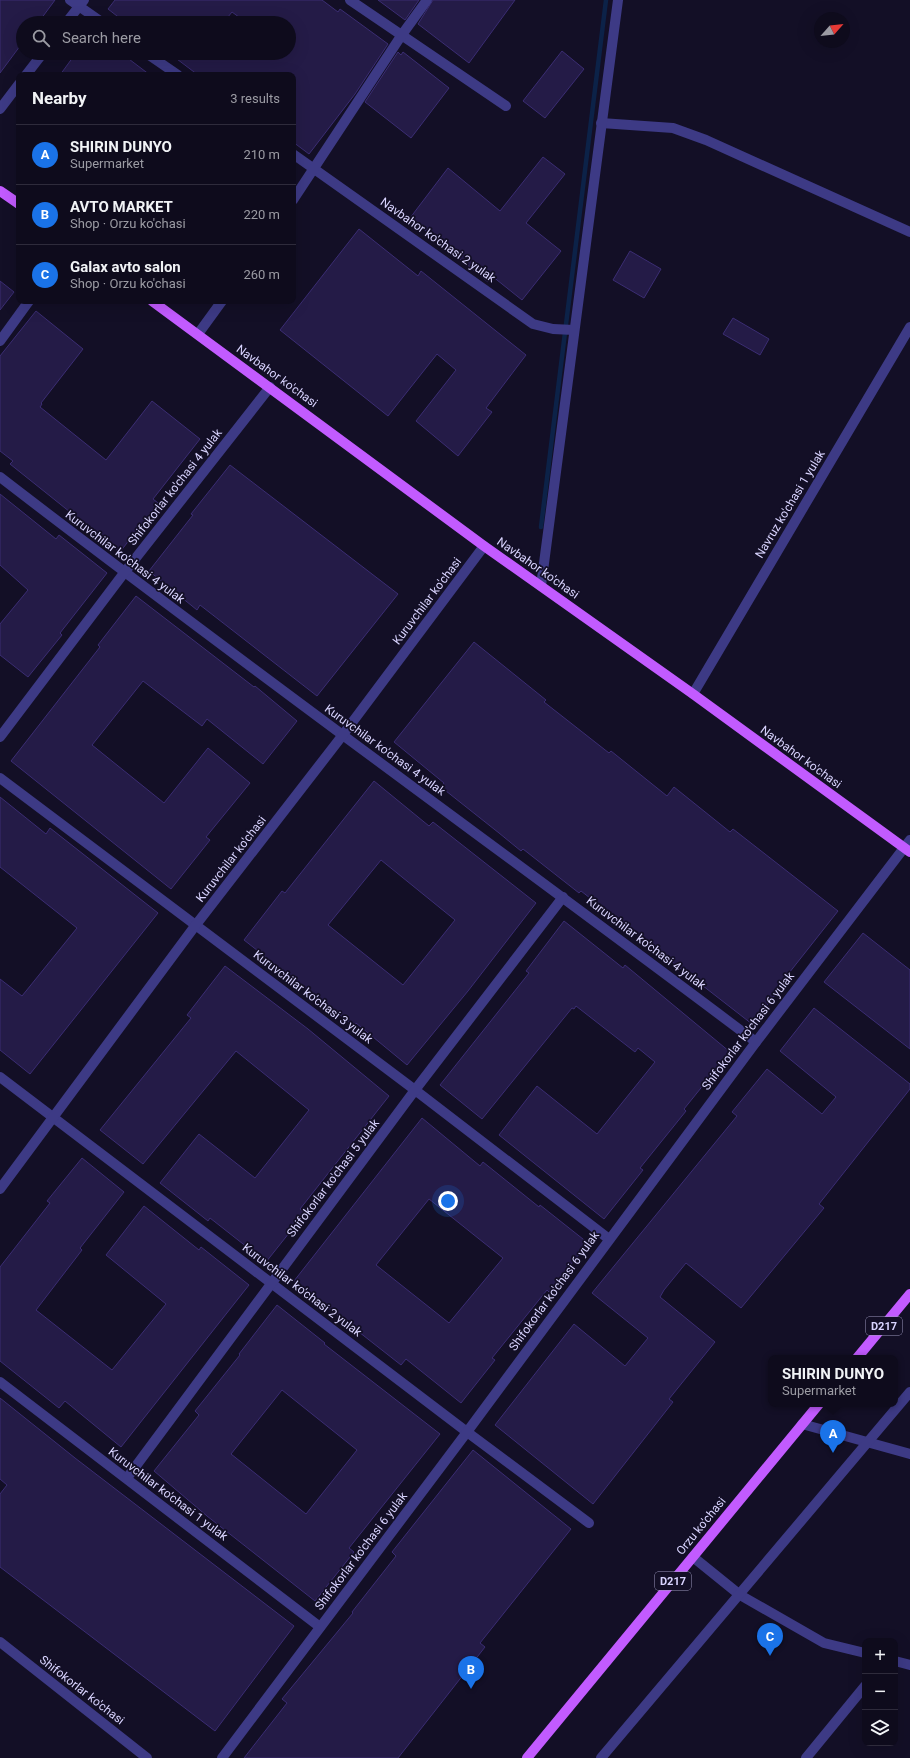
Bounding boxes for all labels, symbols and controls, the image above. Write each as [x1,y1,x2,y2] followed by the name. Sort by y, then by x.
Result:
[814,12,850,48] north arrow
[16,16,296,60] search box
[30,27,52,49] icon: search
[62,29,141,47] text: Search here
[32,88,87,108] text: Nearby
[230,91,280,106] text: 3 results
[70,138,172,156] text: SHIRIN DUNYO
[41,147,49,162] text: A
[243,147,280,162] text: 210 m
[70,156,144,171] text: Supermarket
[378,195,499,286] street label: Navbahor ko'chasi 2 yulak
[70,198,173,216] text: AVTO MARKET
[41,207,49,222] text: B
[243,207,280,222] text: 220 m
[70,216,186,231] text: Shop · Orzu ko'chasi
[70,258,181,276] text: Galax avto salon
[41,267,49,282] text: C
[243,267,280,282] text: 260 m
[70,276,186,291] text: Shop · Orzu ko'chasi
[234,342,320,410] street label: Navbahor ko'chasi
[125,425,225,548] street label: Shifokorlar ko'chasi 4 yulak
[752,447,828,560] street label: Navruz ko'chasi 1 yulak
[63,508,188,607] street label: Kuruvchilar ko'chasi 4 yulak
[494,534,582,602] street label: Navbahor ko'chasi
[390,555,464,647] street label: Kuruvchilar ko'chasi
[322,702,449,799] street label: Kuruvchilar ko'chasi 4 yulak
[758,723,844,791] street label: Navbahor ko'chasi
[193,813,269,905] street label: Kuruvchilar ko'chasi
[584,894,709,993] street label: Kuruvchilar ko'chasi 4 yulak
[251,948,376,1047] street label: Kuruvchilar ko'chasi 3 yulak
[699,969,797,1093] street label: Shifokorlar ko'chasi 6 yulak
[284,1116,382,1240] street label: Shifokorlar ko'chasi 5 yulak
[438,1191,458,1211] your location
[506,1228,603,1353] street label: Shifokorlar ko'chasi 6 yulak
[240,1241,365,1340] street label: Kuruvchilar ko'chasi 2 yulak
[866,1317,902,1335] road number: D217
[768,1355,898,1407] popup
[782,1365,884,1383] text: SHIRIN DUNYO
[782,1383,856,1398] text: Supermarket
[820,1420,846,1453] pin: A
[106,1445,231,1544] street label: Kuruvchilar ko'chasi 1 yulak
[312,1489,410,1613] street label: Shifokorlar ko'chasi 6 yulak
[673,1494,729,1558] street label: Orzu ko'chasi
[655,1572,691,1590] road number: D217
[757,1623,783,1656] pin: C
[862,1638,898,1746] map controls
[862,1638,898,1674] button: +
[37,1653,127,1727] street label: Shifokorlar ko'chasi
[458,1656,484,1689] pin: B
[862,1674,898,1710] button: −
[862,1710,898,1746] button: layers

